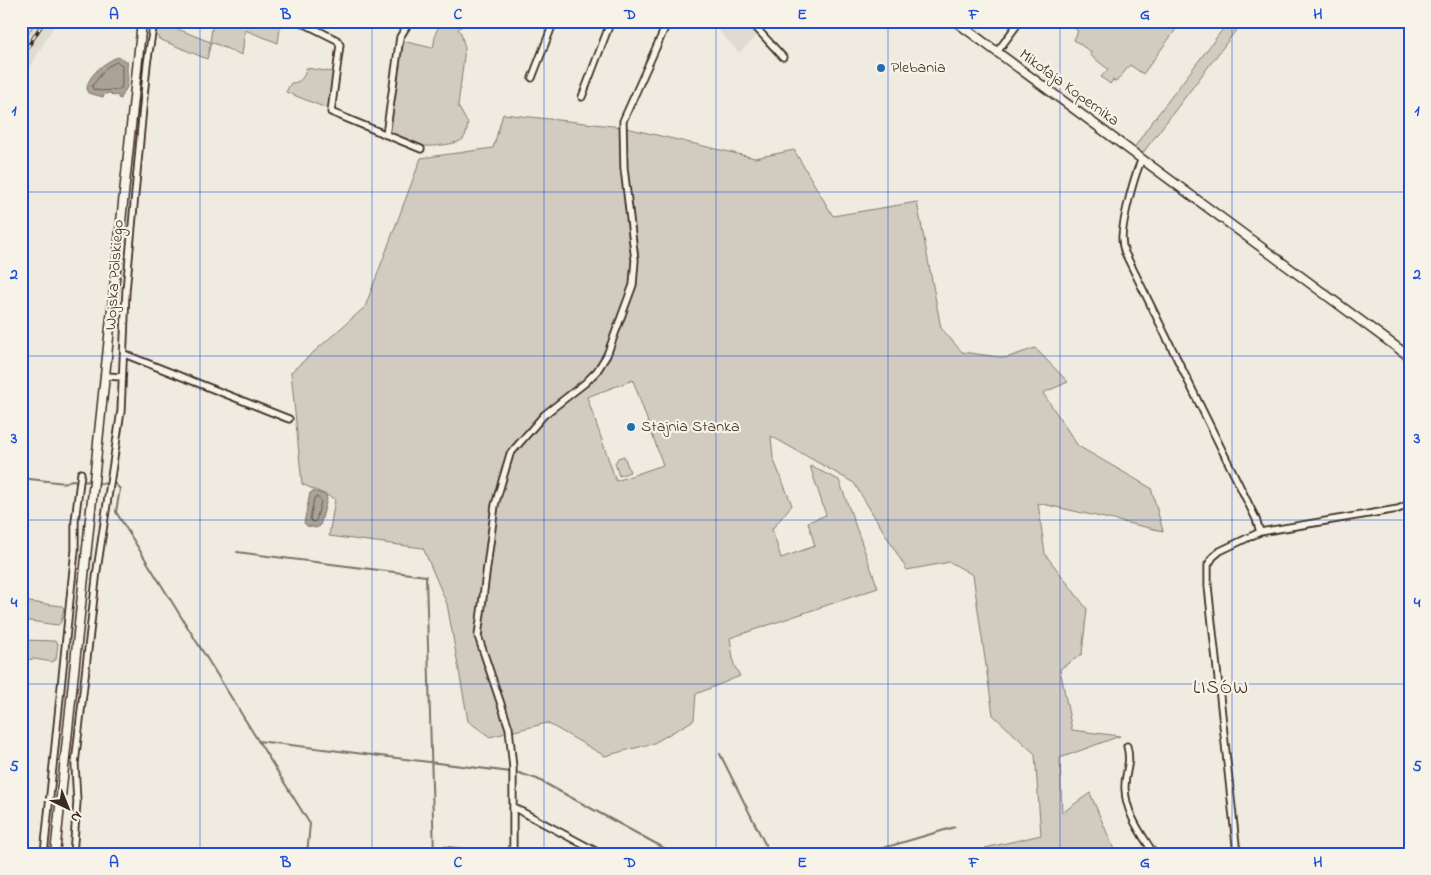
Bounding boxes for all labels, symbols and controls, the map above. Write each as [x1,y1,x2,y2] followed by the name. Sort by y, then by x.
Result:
[109,3,119,27] text: A
[280,3,292,27] text: B
[454,3,463,27] text: C
[623,3,636,27] text: D
[797,3,807,27] text: E
[968,3,980,27] text: F
[1140,3,1150,27] text: G
[1313,3,1323,27] text: H
[1014,43,1124,133] street label: Mikołaja Kopernika
[891,56,946,80] place label: Plebania
[875,62,887,74] marker: Plebania
[11,99,17,123] text: 1
[1414,99,1420,123] text: 1
[99,219,131,331] street label: Wojska Polskiego
[9,263,18,287] text: 2
[1412,263,1421,287] text: 2
[641,415,740,439] place label: Stajnia Stanka
[625,421,637,433] marker: Stajnia Stanka
[10,427,18,451] text: 3
[1413,427,1421,451] text: 3
[10,591,18,615] text: 4
[1413,591,1421,615] text: 4
[1193,675,1249,702] district label: LISÓW
[9,755,19,779] text: 5
[1412,755,1422,779] text: 5
[42,782,92,832] north arrow
[65,806,86,827] text: N
[109,851,119,875] text: A
[280,851,292,875] text: B
[454,851,463,875] text: C
[623,851,636,875] text: D
[797,851,807,875] text: E
[968,851,980,875] text: F
[1140,851,1150,875] text: G
[1313,851,1323,875] text: H

